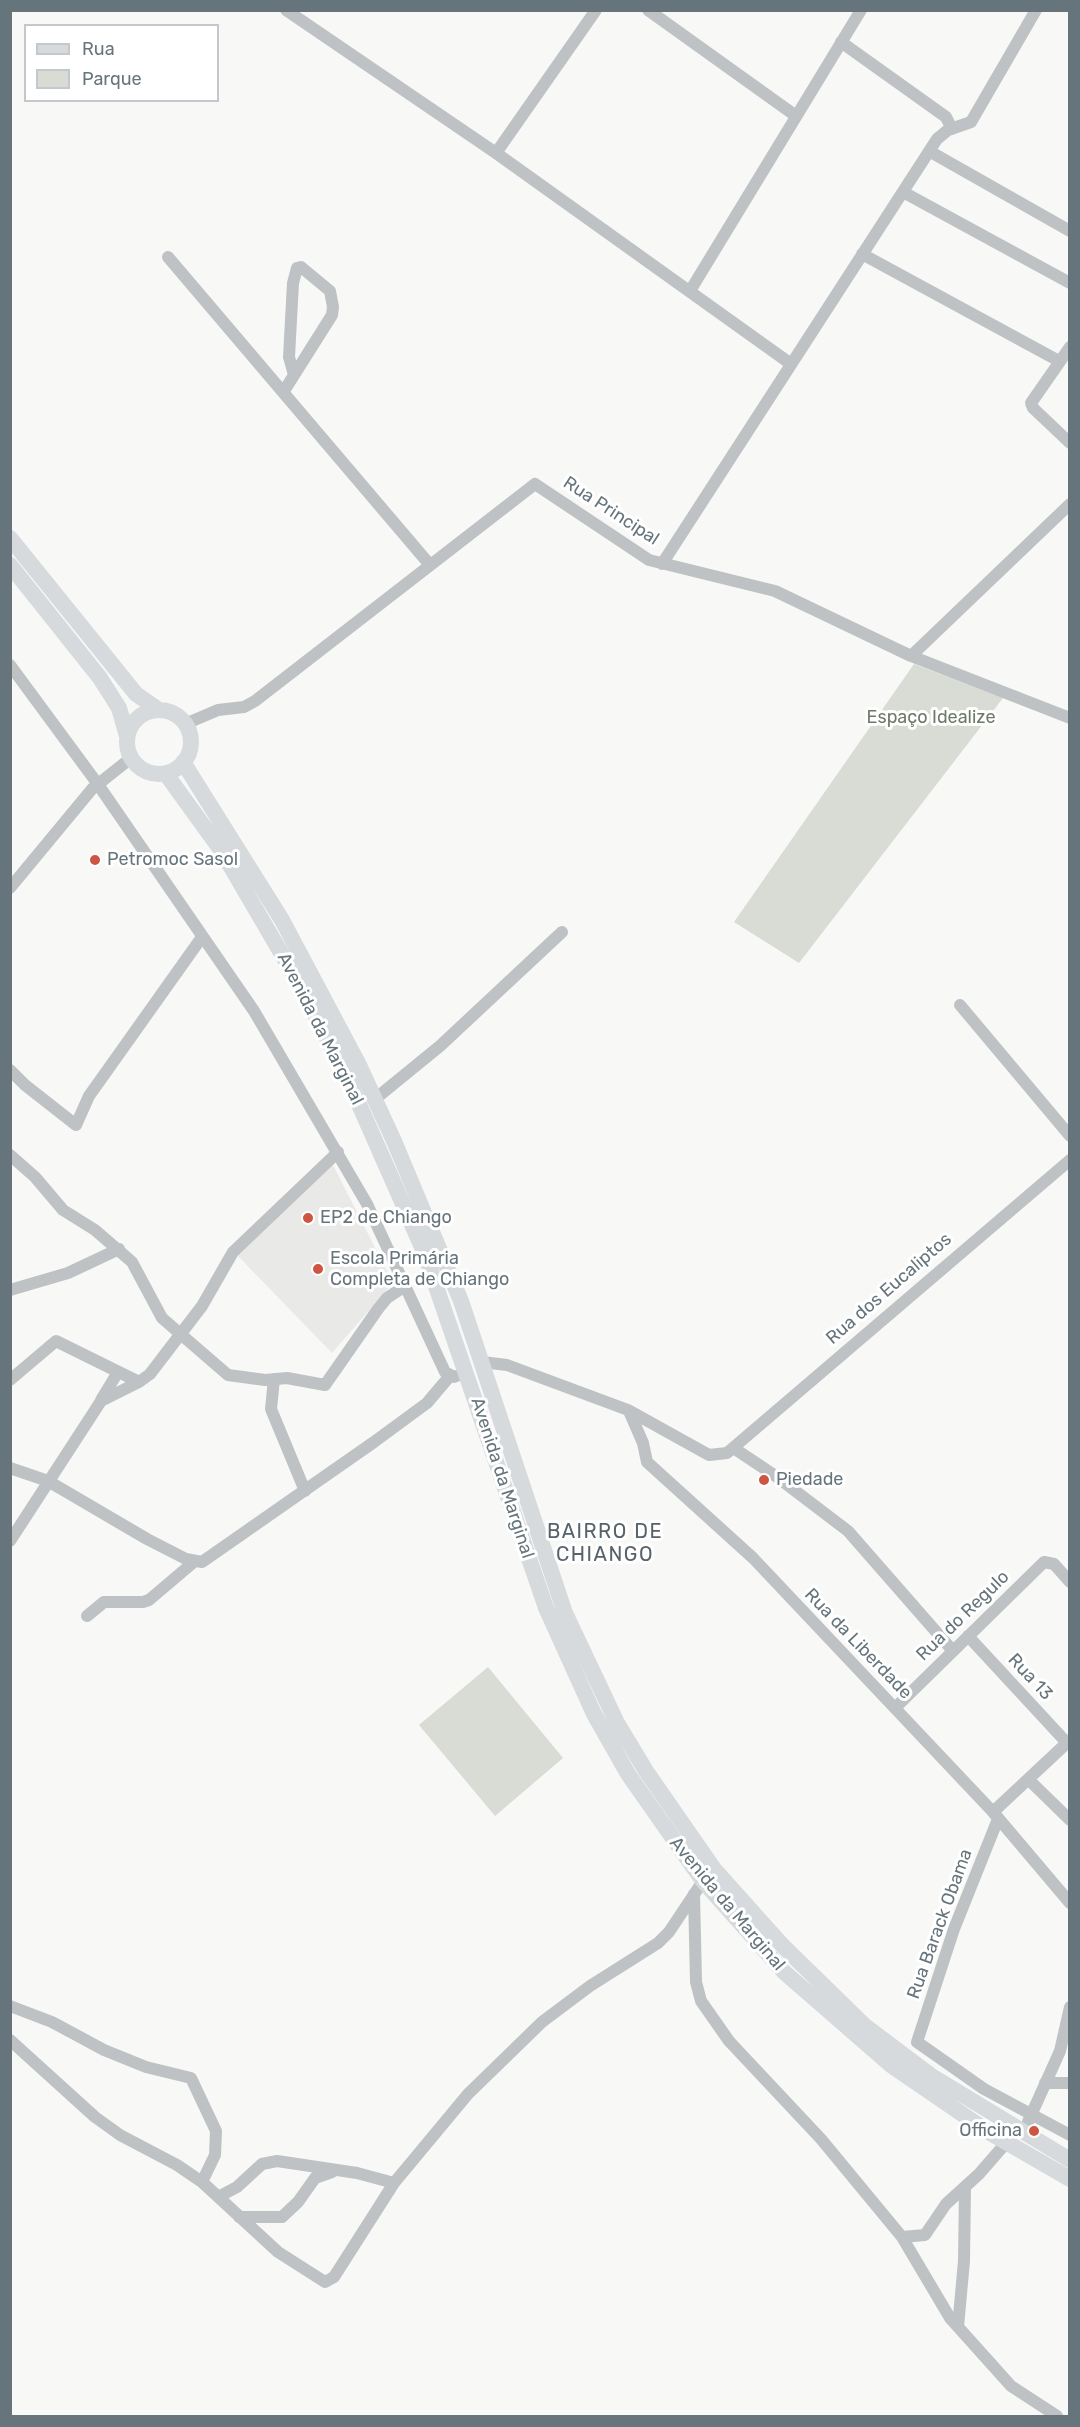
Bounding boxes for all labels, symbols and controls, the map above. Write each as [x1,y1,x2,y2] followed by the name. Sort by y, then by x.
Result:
[24,24,219,102] legend
[82,38,115,60] text: Rua
[82,68,142,90] text: Parque
[559,472,663,550] street label: Rua Principal
[867,707,995,729] park label: Espaço Idealize
[107,849,238,871] place label: Petromoc Sasol
[88,853,102,867] marker: Petromoc Sasol
[272,949,368,1109] street label: Avenida da Marginal
[320,1207,452,1229] place label: EP2 de Chiango
[301,1211,315,1225] marker: EP2 de Chiango
[822,1229,956,1349] street label: Rua dos Eucaliptos
[330,1248,509,1290] place label: Escola Primária Completa de Chiango
[311,1262,325,1276] marker: Escola Primária Completa de Chiango
[466,1395,538,1561] street label: Avenida da Marginal
[776,1469,843,1491] place label: Piedade
[757,1473,771,1487] marker: Piedade
[547,1520,663,1567] district label: BAIRRO DE CHIANGO
[912,1566,1014,1666] street label: Rua do Regulo
[800,1584,916,1704] street label: Rua da Liberdade
[1003,1649,1057,1705] street label: Rua 13
[665,1833,789,1975] street label: Avenida da Marginal
[903,1846,977,2002] street label: Rua Barack Obama
[959,2120,1022,2142] place label: Officina
[1027,2124,1041,2138] marker: Officina

